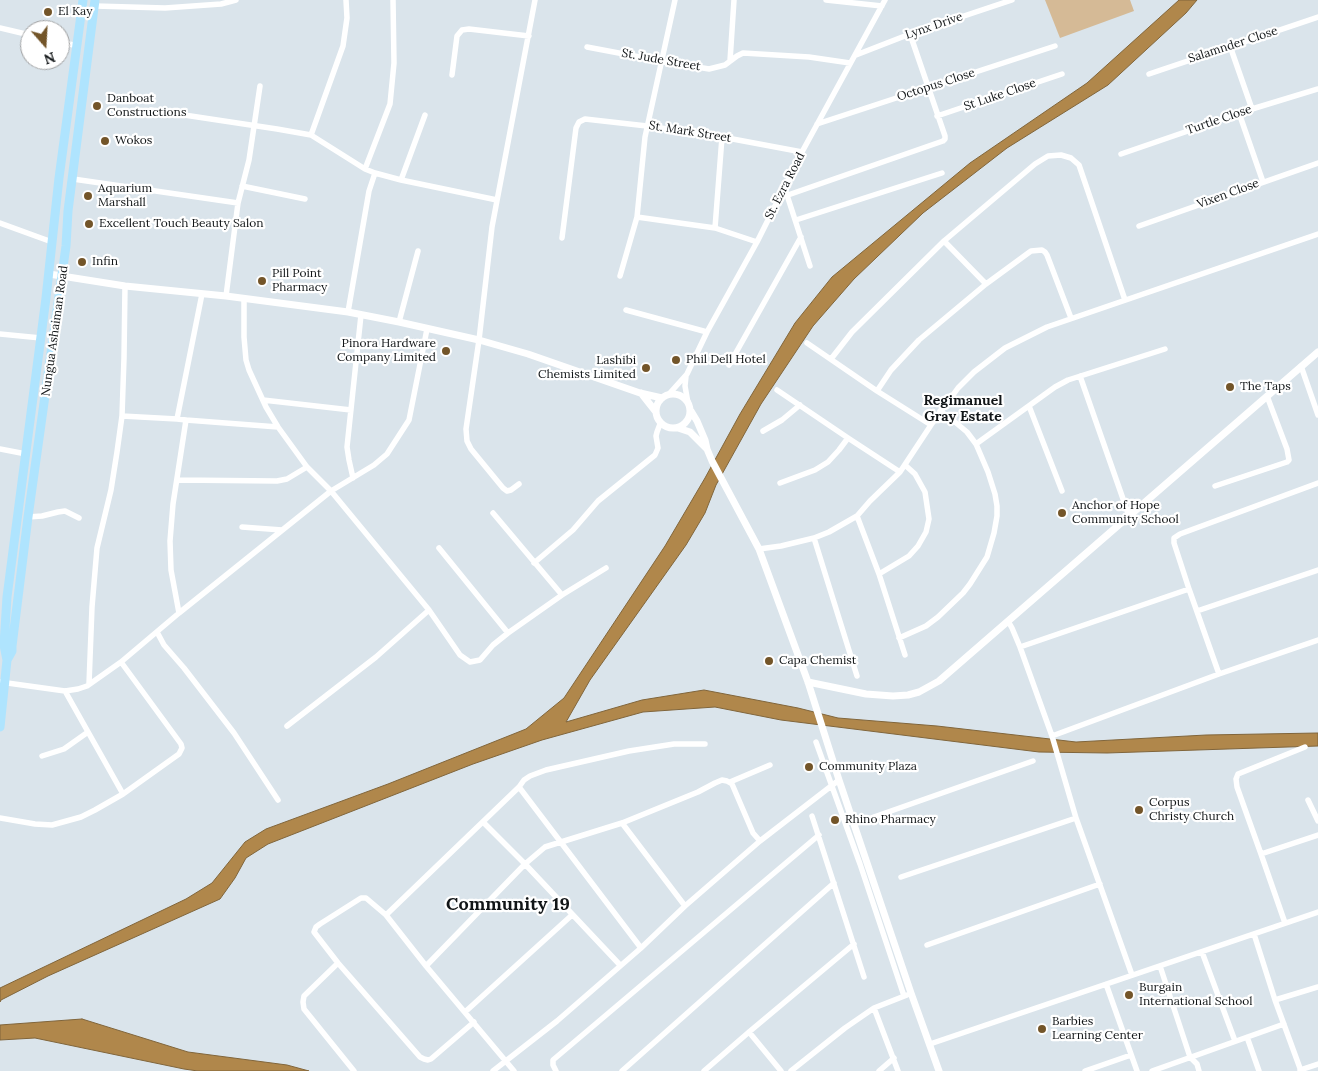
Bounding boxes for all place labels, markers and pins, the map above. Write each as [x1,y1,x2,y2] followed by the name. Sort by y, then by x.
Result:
[58,5,92,19] place label: El Kay
[42,6,54,18] marker: El Kay
[107,92,186,120] place label: Danboat Constructions
[91,100,103,112] marker: Danboat Constructions
[115,134,152,148] place label: Wokos
[99,135,111,147] marker: Wokos
[98,182,152,210] place label: Aquarium Marshall
[82,190,94,202] marker: Aquarium Marshall
[99,217,264,231] place label: Excellent Touch Beauty Salon
[83,218,95,230] marker: Excellent Touch Beauty Salon
[92,255,118,269] place label: Infin
[76,256,88,268] marker: Infin
[272,267,327,295] place label: Pill Point Pharmacy
[256,275,268,287] marker: Pill Point Pharmacy
[337,337,436,365] place label: Pinora Hardware Company Limited
[440,345,452,357] marker: Pinora Hardware Company Limited
[686,353,766,367] place label: Phil Dell Hotel
[538,354,636,382] place label: Lashibi Chemists Limited
[670,354,682,366] marker: Phil Dell Hotel
[640,362,652,374] marker: Lashibi Chemists Limited
[1240,380,1291,394] place label: The Taps
[1224,381,1236,393] marker: The Taps
[1072,499,1179,527] place label: Anchor of Hope Community School
[1056,507,1068,519] marker: Anchor of Hope Community School
[779,654,856,668] place label: Capa Chemist
[763,655,775,667] marker: Capa Chemist
[819,760,917,774] place label: Community Plaza
[803,761,815,773] marker: Community Plaza
[1149,796,1234,824] place label: Corpus Christy Church
[1133,804,1145,816] marker: Corpus Christy Church
[845,813,936,827] place label: Rhino Pharmacy
[829,814,841,826] marker: Rhino Pharmacy
[1139,981,1252,1009] place label: Burgain International School
[1123,989,1135,1001] marker: Burgain International School
[1052,1015,1143,1043] place label: Barbies Learning Center
[1036,1023,1048,1035] marker: Barbies Learning Center

